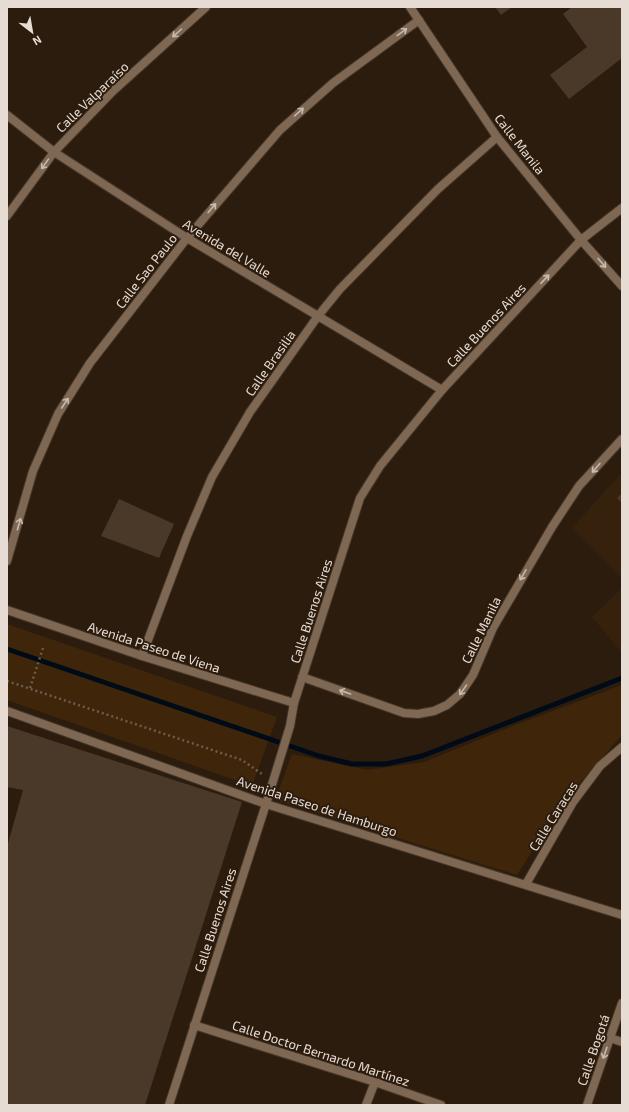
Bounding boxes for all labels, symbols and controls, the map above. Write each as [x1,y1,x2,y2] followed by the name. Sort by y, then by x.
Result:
[12,12,52,52] north arrow
[396,28,407,36] one-way arrow
[172,29,182,38] one-way arrow
[31,33,44,49] text: N
[52,58,132,136] street label: Calle Valparaíso
[294,108,305,117] one-way arrow
[491,111,549,177] street label: Calle Manila
[41,158,49,169] one-way arrow
[207,203,216,214] one-way arrow
[180,215,274,281] street label: Avenida del Valle
[112,231,180,311] street label: Calle Sao Paulo
[597,258,606,268] one-way arrow
[540,274,549,285] one-way arrow
[443,280,529,370] street label: Calle Buenos Aires
[241,327,299,399] street label: Calle Brasilia
[61,398,69,409] one-way arrow
[591,462,600,473] one-way arrow
[16,518,23,531] one-way arrow
[287,557,335,665] street label: Calle Buenos Aires
[519,569,527,581] one-way arrow
[458,594,504,666] street label: Calle Manila
[86,618,222,676] street label: Avenida Paseo de Viena
[459,684,467,695] one-way arrow
[338,688,351,695] one-way arrow
[235,772,399,840] street label: Avenida Paseo de Hamburgo
[525,778,581,854] street label: Calle Caracas
[191,866,239,974] street label: Calle Buenos Aires
[573,1012,613,1088] street label: Calle Bogotá
[230,1017,412,1089] street label: Calle Doctor Bernardo Martínez
[601,1046,608,1059] one-way arrow

